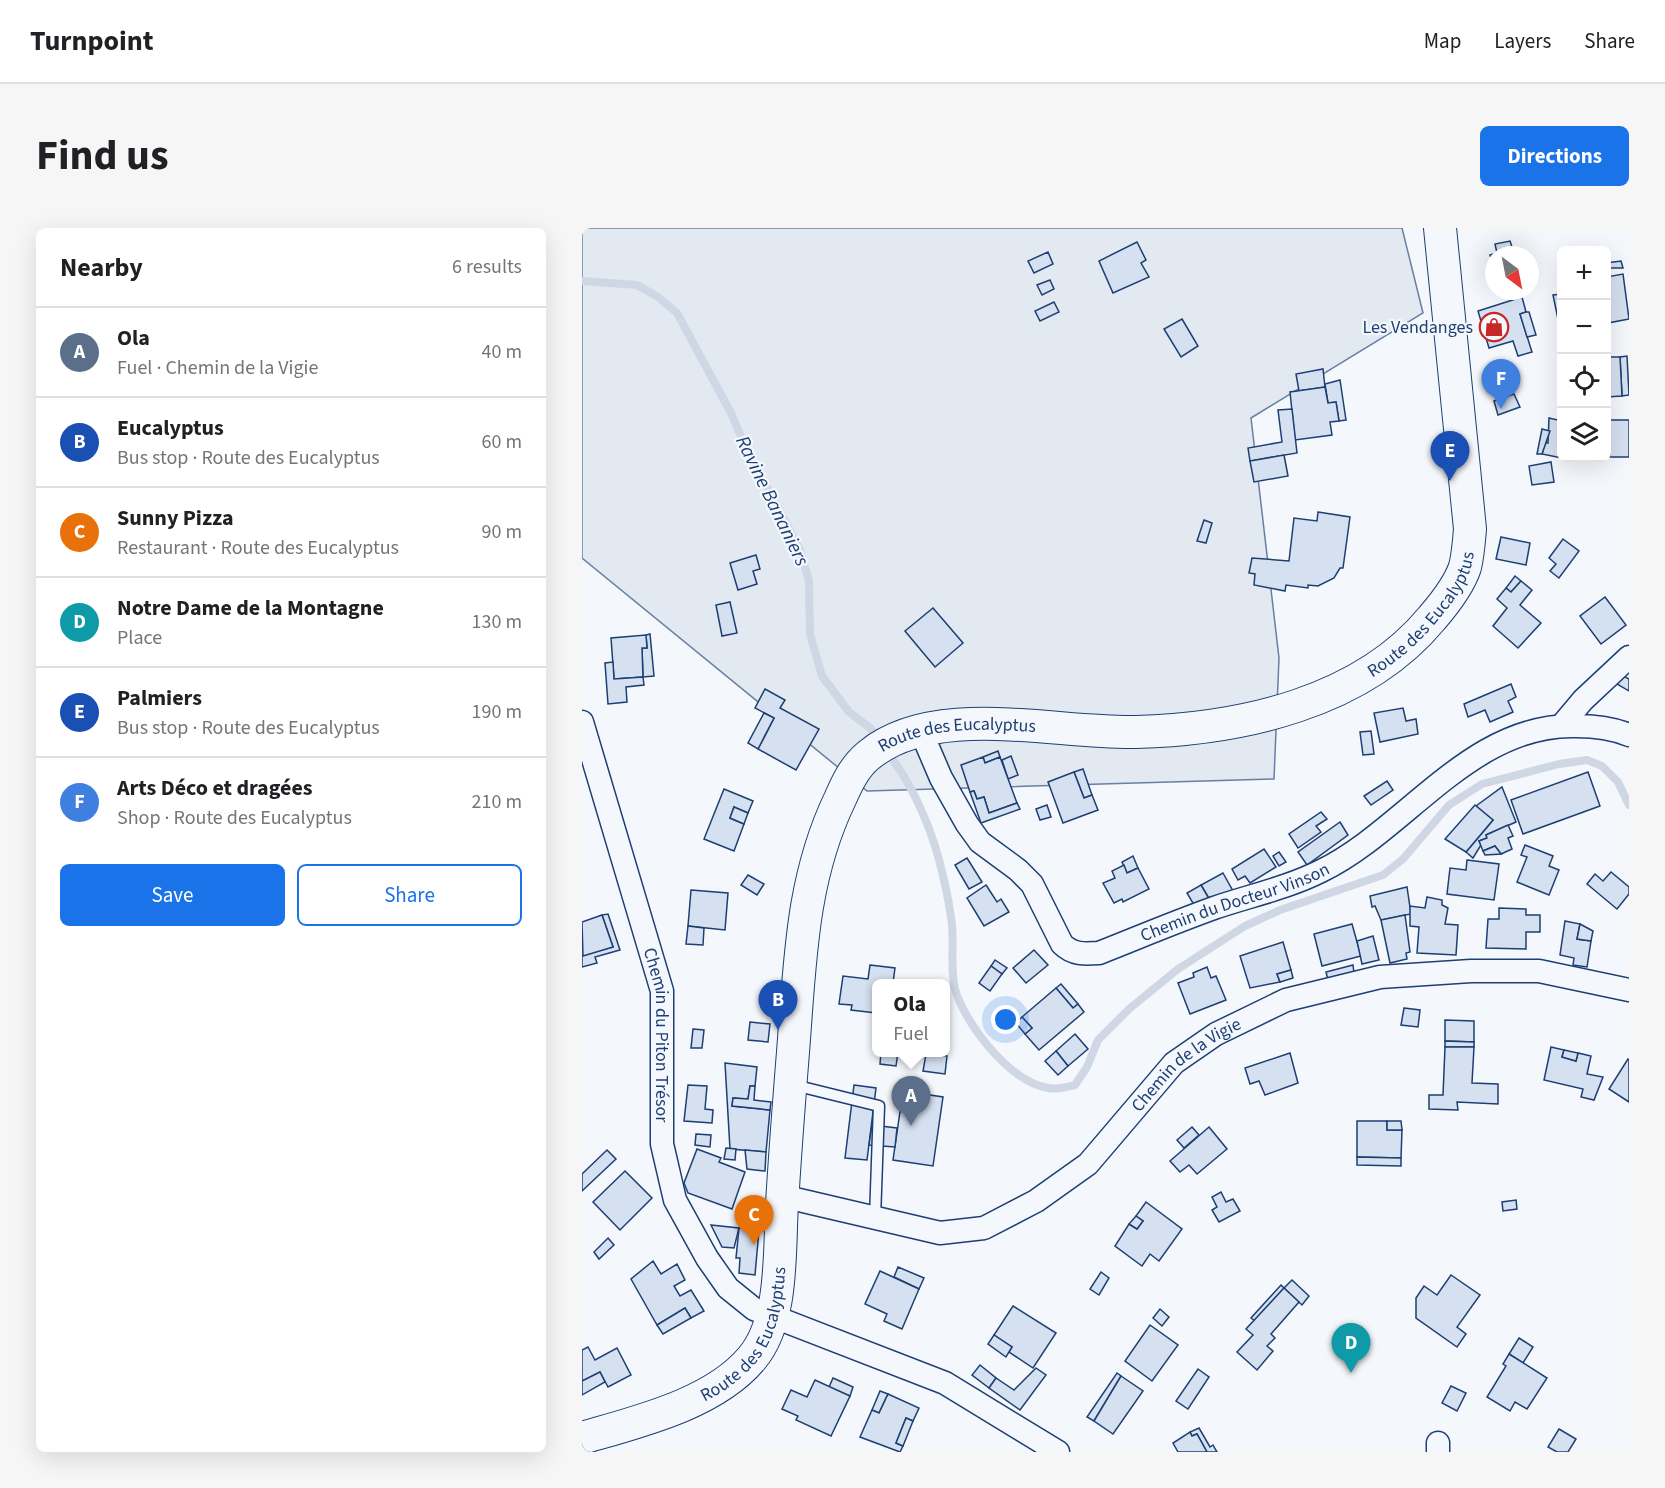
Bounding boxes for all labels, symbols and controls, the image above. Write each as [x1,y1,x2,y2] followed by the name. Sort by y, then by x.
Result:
[30,21,154,61] text: Turnpoint
[1424,26,1461,56] text: Map
[1494,26,1551,56] text: Layers
[1584,26,1635,56] text: Share
[36,126,169,186] text: Find us
[1480,126,1629,186] button: Directions
[1485,246,1539,300] north arrow
[1557,246,1611,462] map controls
[1557,246,1611,300] button: +
[60,249,143,286] text: Nearby
[452,253,522,281] text: 6 results
[1557,300,1611,354] button: −
[1478,311,1510,343] shop icon: Les Vendanges
[1362,315,1473,340] place label: Les Vendanges
[117,322,150,354] text: Ola
[74,338,85,366] text: A
[482,338,522,366] text: 40 m
[117,354,318,382] text: Fuel · Chemin de la Vigie
[1557,354,1611,408] button: locate
[1482,360,1520,409] pin: F
[1557,408,1611,462] button: layers
[117,412,224,444] text: Eucalyptus
[73,428,86,456] text: B
[482,428,522,456] text: 60 m
[728,431,816,571] water label: Ravine Bananiers
[1430,432,1470,481] pin: E
[117,444,380,472] text: Bus stop · Route des Eucalyptus
[117,502,233,534] text: Sunny Pizza
[74,518,85,546] text: C
[482,518,522,546] text: 90 m
[117,534,399,562] text: Restaurant · Route des Eucalyptus
[1362,550,1480,683] street label: Route des Eucalyptus
[117,592,384,624] text: Notre Dame de la Montagne
[73,608,86,636] text: D
[472,608,522,636] text: 130 m
[117,624,162,652] text: Place
[117,682,202,714] text: Palmiers
[74,698,85,726] text: E
[472,698,522,726] text: 190 m
[873,711,1037,758] street label: Route des Eucalyptus
[117,714,380,742] text: Bus stop · Route des Eucalyptus
[117,772,313,804] text: Arts Déco et dragées
[74,788,85,816] text: F
[472,788,522,816] text: 210 m
[117,804,352,832] text: Shop · Route des Eucalyptus
[1136,856,1334,948] street label: Chemin du Docteur Vinson
[60,864,285,926] button: Save
[297,864,522,926] button: Share
[637,944,675,1123] street label: Chemin du Piton Trésor
[872,979,950,1057] popup
[758,980,798,1030] pin: B
[893,988,926,1020] text: Ola
[991,1005,1020,1034] your location
[1125,1011,1245,1117] street label: Chemin de la Vigie
[893,1020,929,1048] text: Fuel
[892,1076,930,1126] pin: A
[734,1196,774,1245] pin: C
[696,1266,792,1408] street label: Route des Eucalyptus
[1332,1324,1370,1373] pin: D

